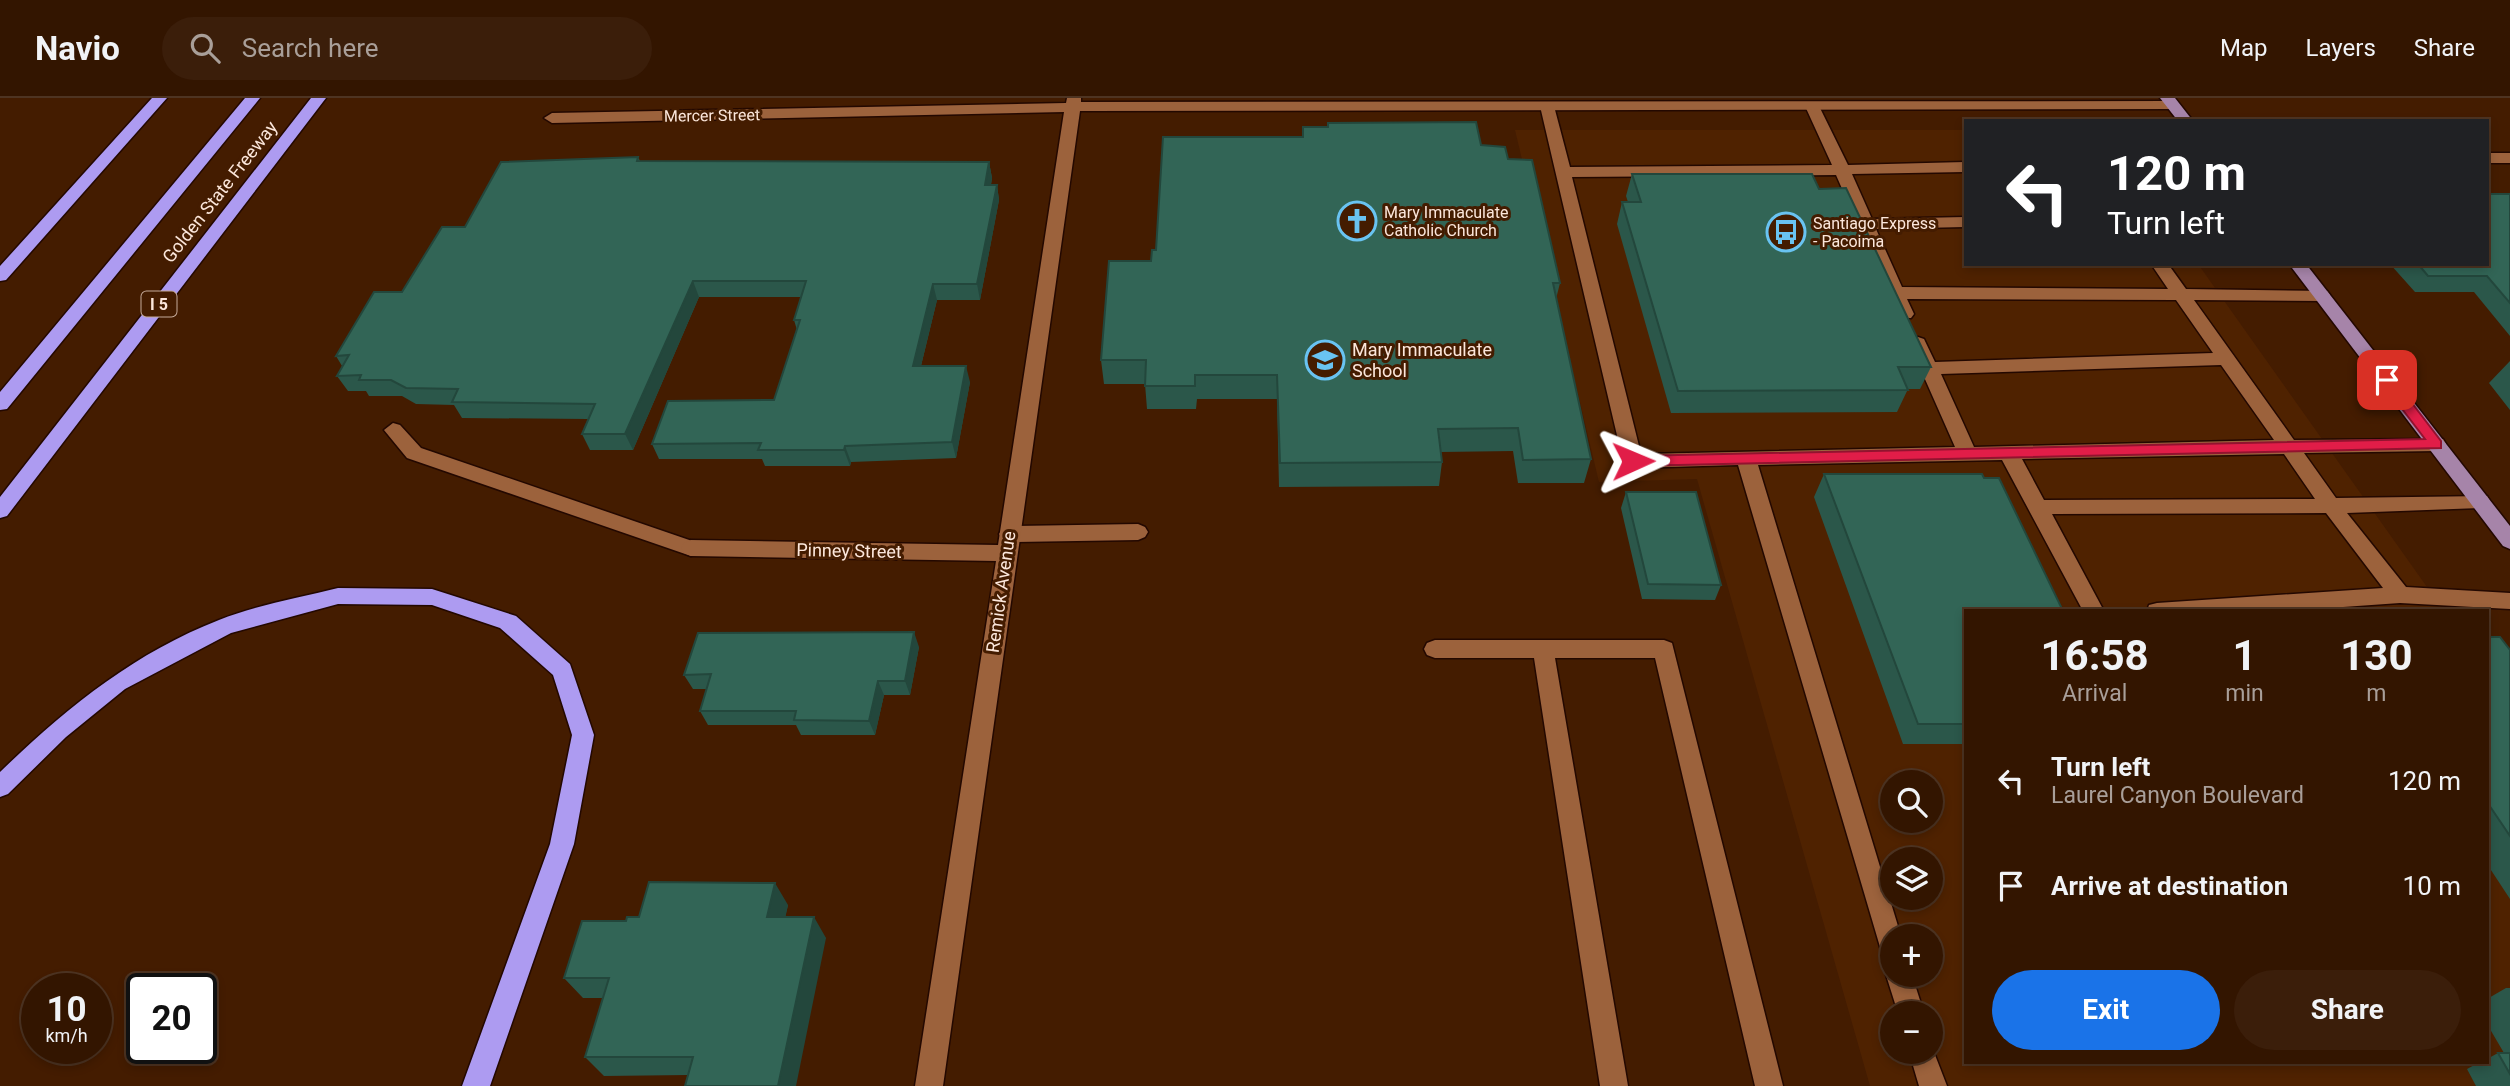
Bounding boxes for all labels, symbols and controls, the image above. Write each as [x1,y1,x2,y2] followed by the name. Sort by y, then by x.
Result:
[162,17,652,80] search box
[35,29,120,68] text: Navio
[186,29,224,67] icon: search
[242,33,379,63] text: Search here
[2220,34,2268,62] text: Map
[2306,34,2376,62] text: Layers
[2414,34,2475,62] text: Share
[664,105,760,126] street label: Mercer Street
[158,116,282,267] street label: Golden State Freeway
[2107,145,2246,202] text: 120 m
[1992,147,2083,238] icon: left
[1336,200,1378,242] church icon: Mary Immaculate Catholic Church
[1384,203,1508,240] place label: Mary Immaculate Catholic Church
[2107,204,2225,242] text: Turn left
[1765,211,1807,253] bus stop icon: Santiago Express - Pacoima
[1813,214,1936,251] place label: Santiago Express - Pacoima
[142,292,176,316] road number: I 5
[1304,339,1346,381] school or university icon: Mary Immaculate School
[1352,339,1492,381] place label: Mary Immaculate School
[2357,350,2417,410] pin
[2368,361,2406,399] icon: arrive
[1596,424,1670,498] position arrow
[982,530,1019,654] street label: Remick Avenue
[796,539,902,562] street label: Pinney Street
[2041,631,2149,680] text: 16:58
[2232,631,2257,680] text: 1
[2340,631,2413,680] text: 130
[2062,680,2127,707] text: Arrival
[2225,680,2264,707] text: min
[2366,680,2386,707] text: m
[2051,752,2150,782] text: Turn left
[1992,762,2030,800] icon: left
[2388,766,2461,796] text: 120 m
[1880,770,1943,1064] map controls
[1880,770,1943,833] button: search
[2051,782,2304,809] text: Laurel Canyon Boulevard
[1880,847,1943,910] button: layers
[1992,867,2030,905] icon: arrive
[2051,871,2288,901] text: Arrive at destination
[2403,871,2461,901] text: 10 m
[1880,924,1943,987] button: +
[1992,970,2220,1050] button: Exit
[2234,970,2461,1050] button: Share
[126,973,217,1064] speed limit sign: 20
[46,989,87,1030] text: 10
[1880,1001,1943,1064] button: −
[45,1025,88,1046] text: km/h

